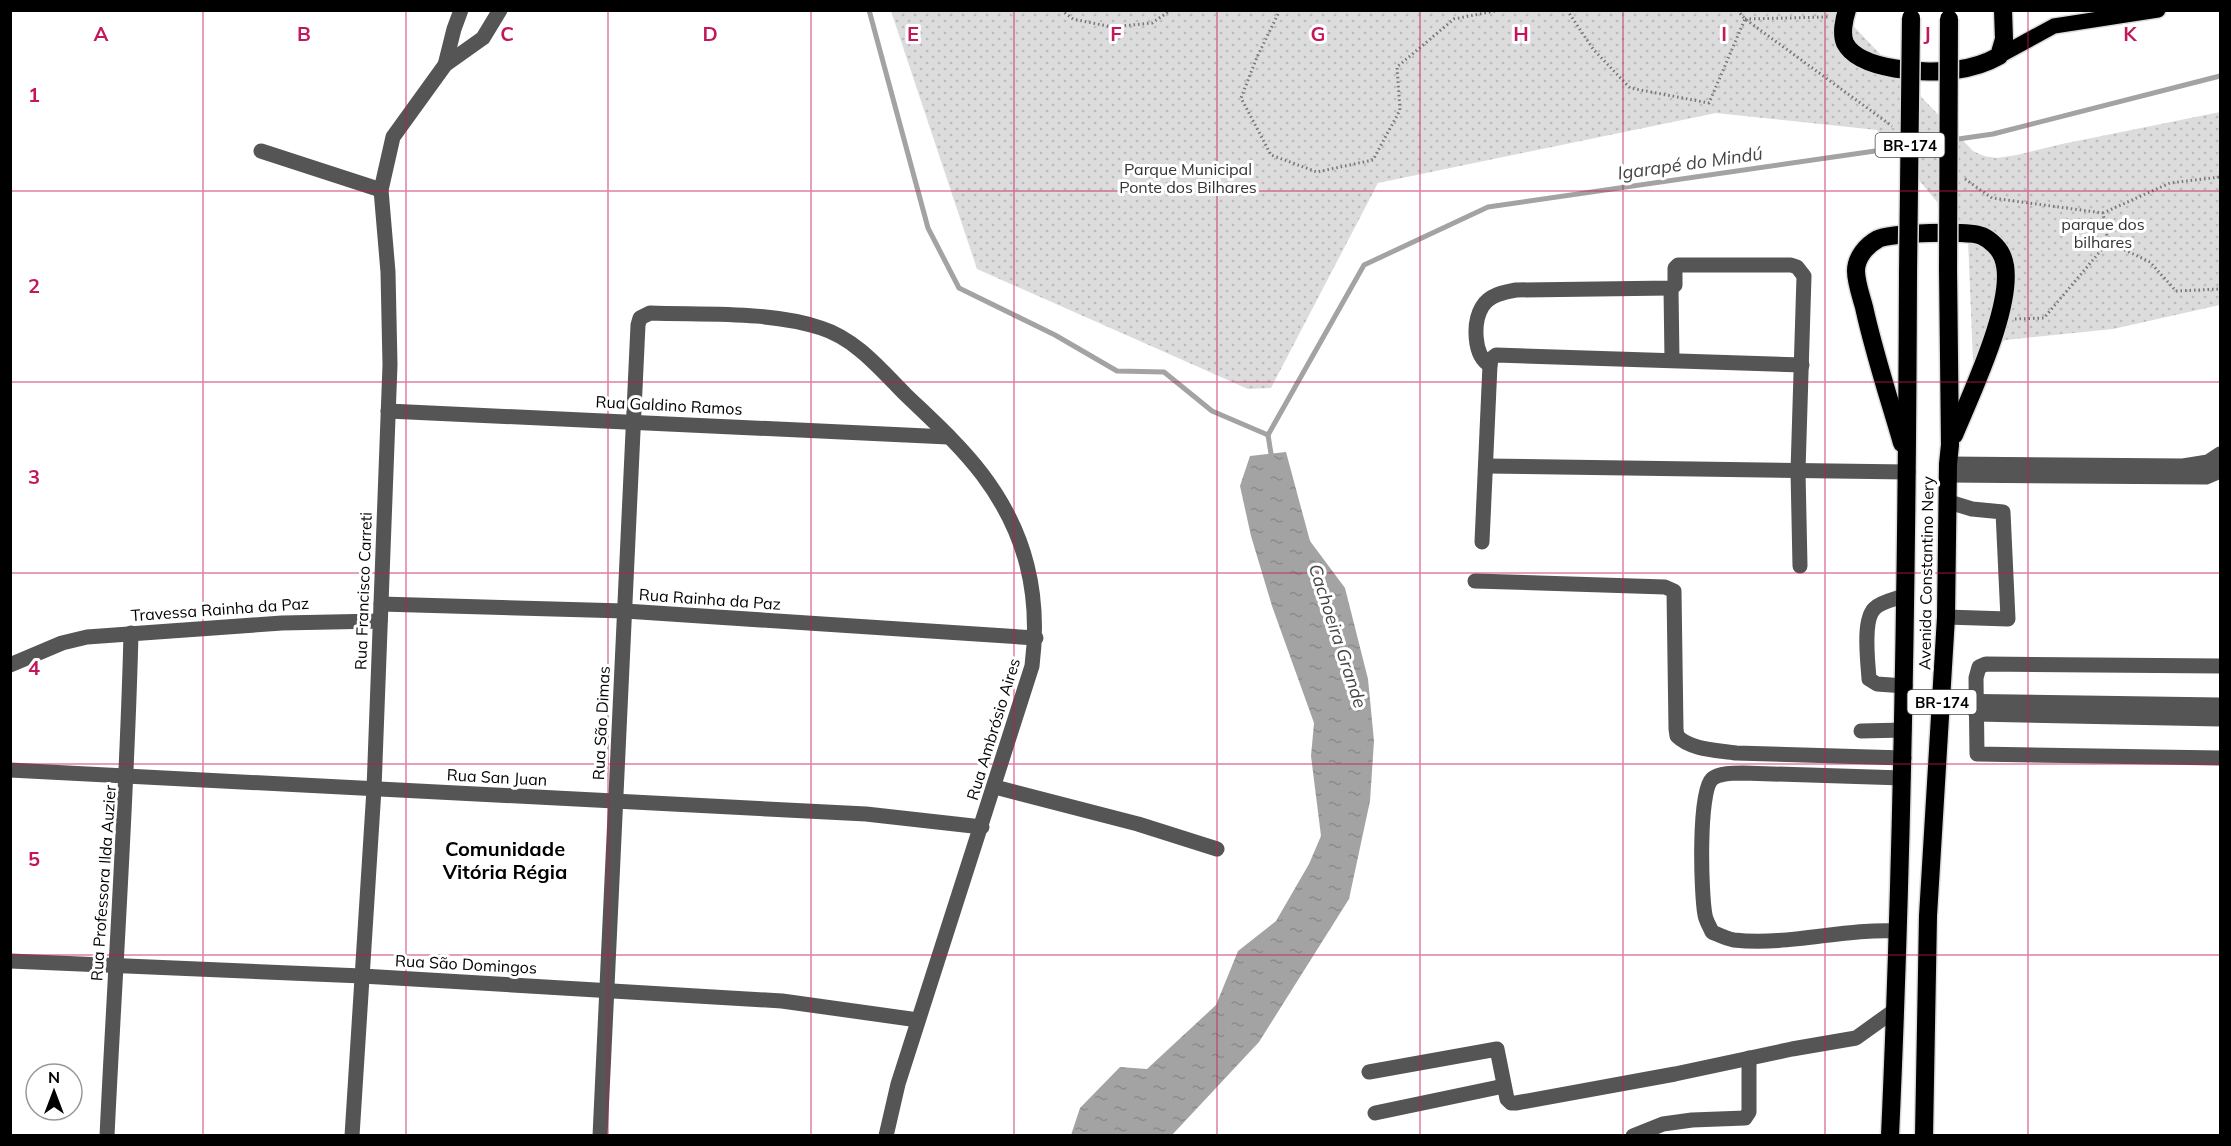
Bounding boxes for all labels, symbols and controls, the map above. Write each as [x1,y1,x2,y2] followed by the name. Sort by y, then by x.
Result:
[94,21,109,46] text: A
[297,21,311,46] text: B
[500,21,514,46] text: C
[702,21,718,46] text: D
[907,21,919,46] text: E
[1110,21,1122,46] text: F
[1311,21,1325,46] text: G
[1513,21,1529,46] text: H
[1721,21,1727,46] text: I
[1923,21,1931,46] text: J
[2123,21,2137,46] text: K
[28,82,40,107] text: 1
[1876,133,1944,157] road number: BR-174
[1616,141,1764,185] water label: Igarapé do Mindú
[1119,159,1257,197] park label: Parque Municipal Ponte dos Bilhares
[2061,214,2145,252] park label: parque dos bilhares
[28,273,40,298] text: 2
[595,391,743,419] street label: Rua Galdino Ramos
[28,464,40,489] text: 3
[1914,475,1938,670] street label: Avenida Constantino Nery
[350,512,376,670] street label: Rua Francisco Carreti
[1304,561,1372,711] water label: Cachoeira Grande
[638,584,782,614] street label: Rua Rainha da Paz
[130,593,310,625] street label: Travessa Rainha da Paz
[28,655,40,680] text: 4
[962,656,1024,802] street label: Rua Ambrósio Aires
[588,665,614,781] street label: Rua São Dimas
[1908,690,1976,714] road number: BR-174
[446,764,548,790] street label: Rua San Juan
[86,784,120,982] street label: Rua Professora Ilda Auzier
[442,836,567,884] district label: Comunidade Vitória Régia
[28,846,40,871] text: 5
[395,950,537,978] street label: Rua São Domingos
[24,1062,84,1122] north arrow
[48,1067,60,1087] text: N

